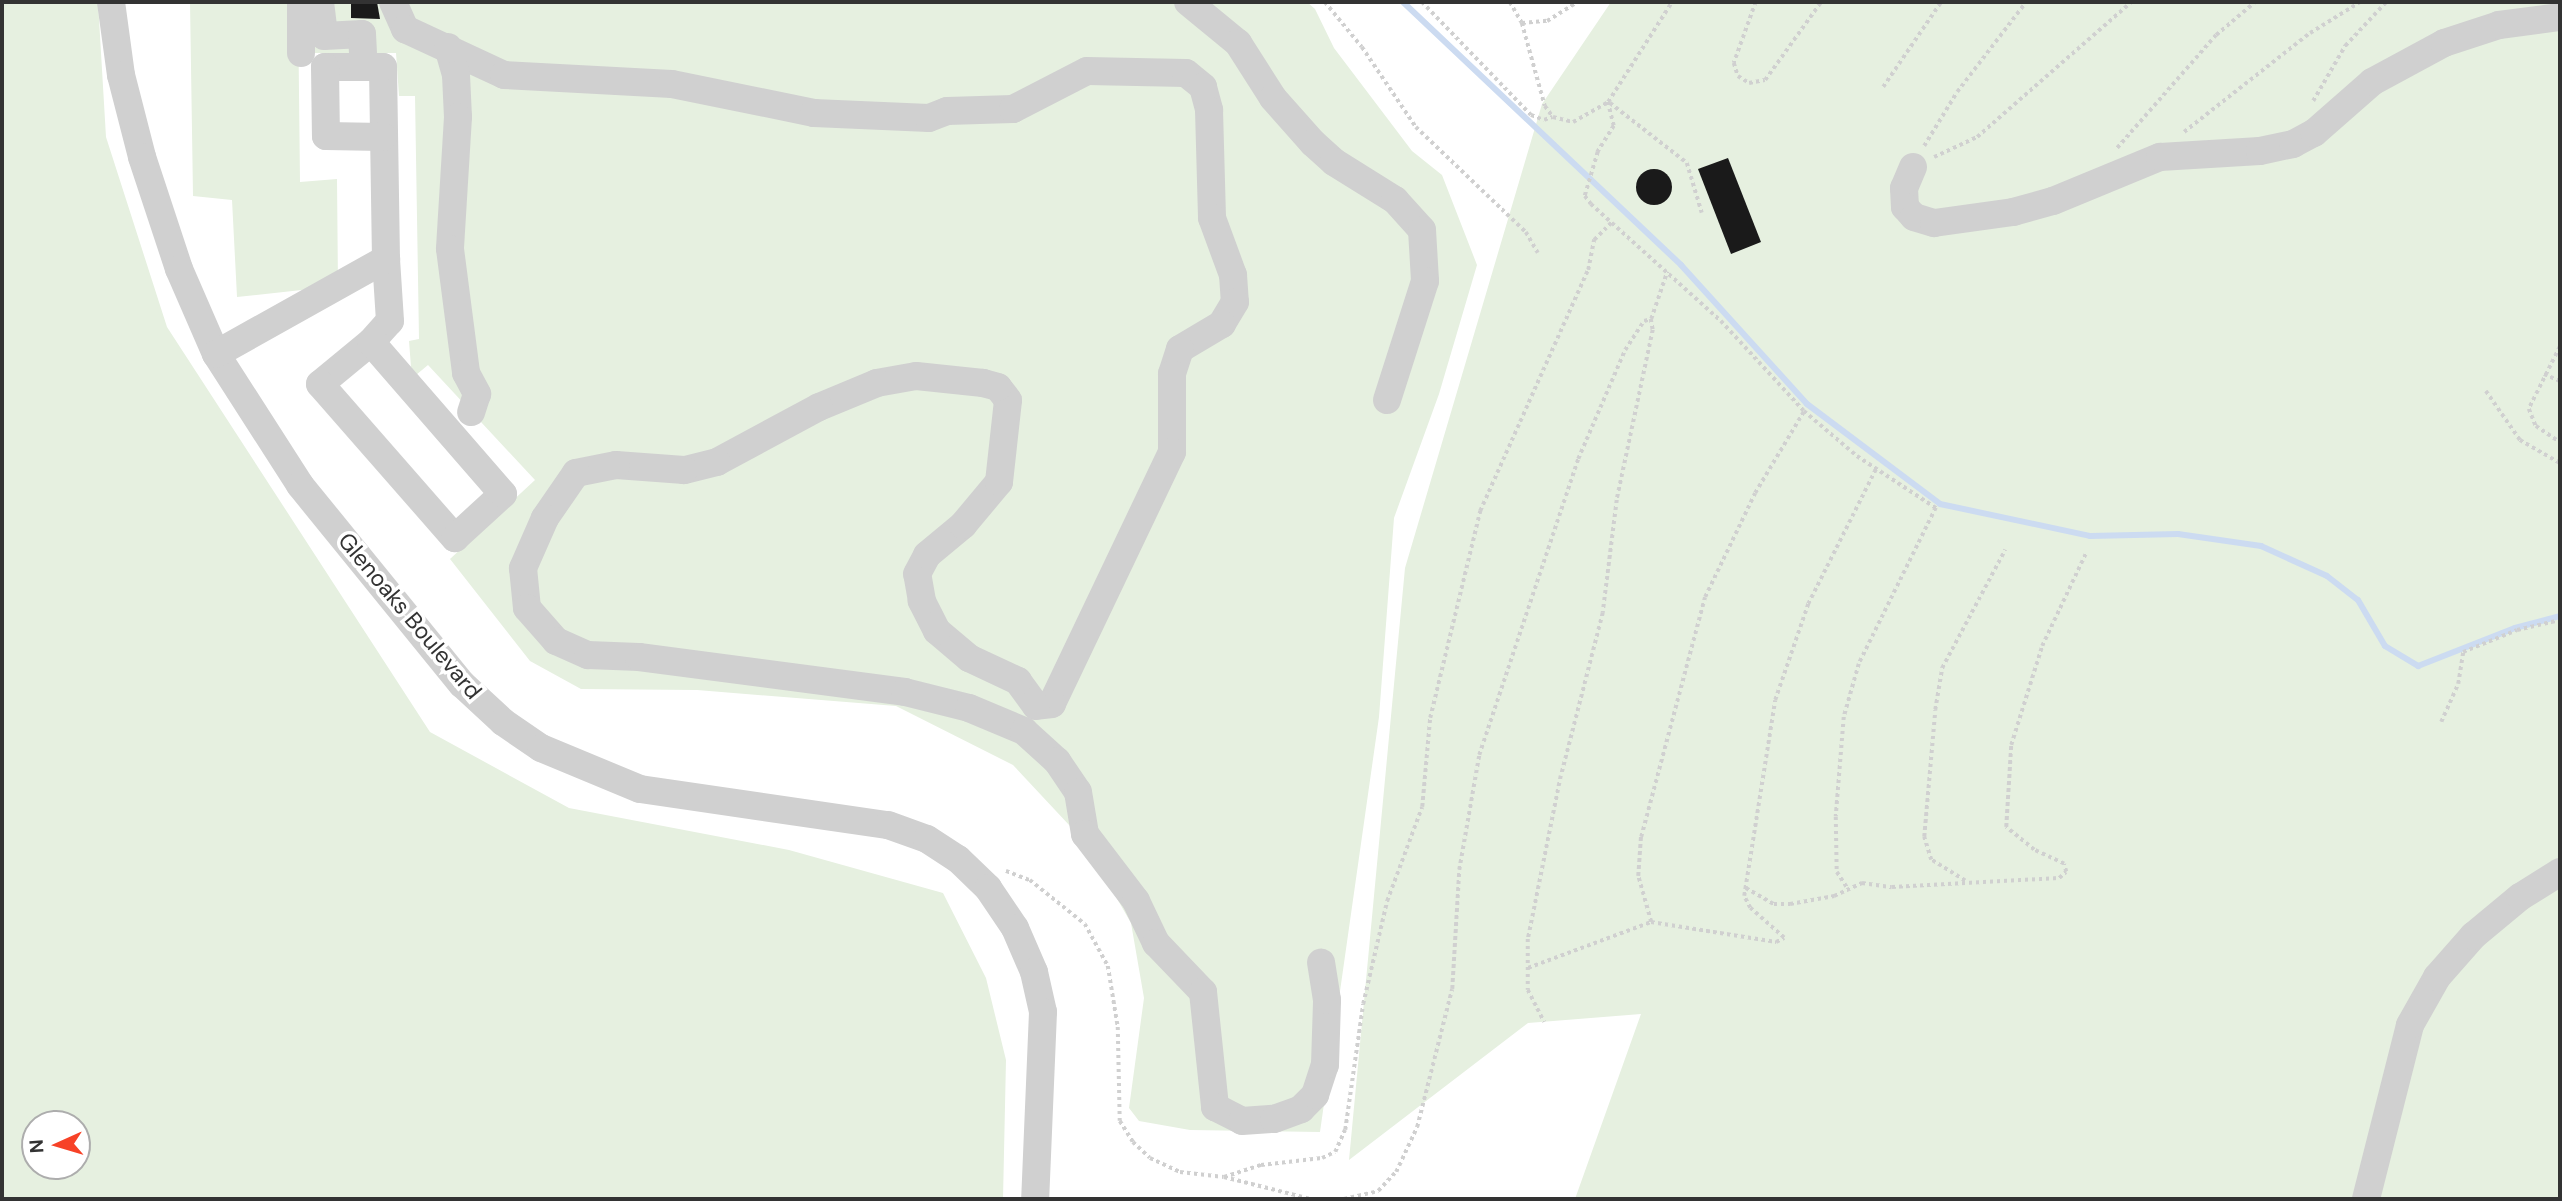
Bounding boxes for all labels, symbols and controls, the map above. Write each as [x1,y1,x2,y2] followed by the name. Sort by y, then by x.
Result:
[332,527,488,705] street label: Glenoaks Boulevard
[21,1110,91,1180] north arrow
[24,1139,50,1154] text: N

